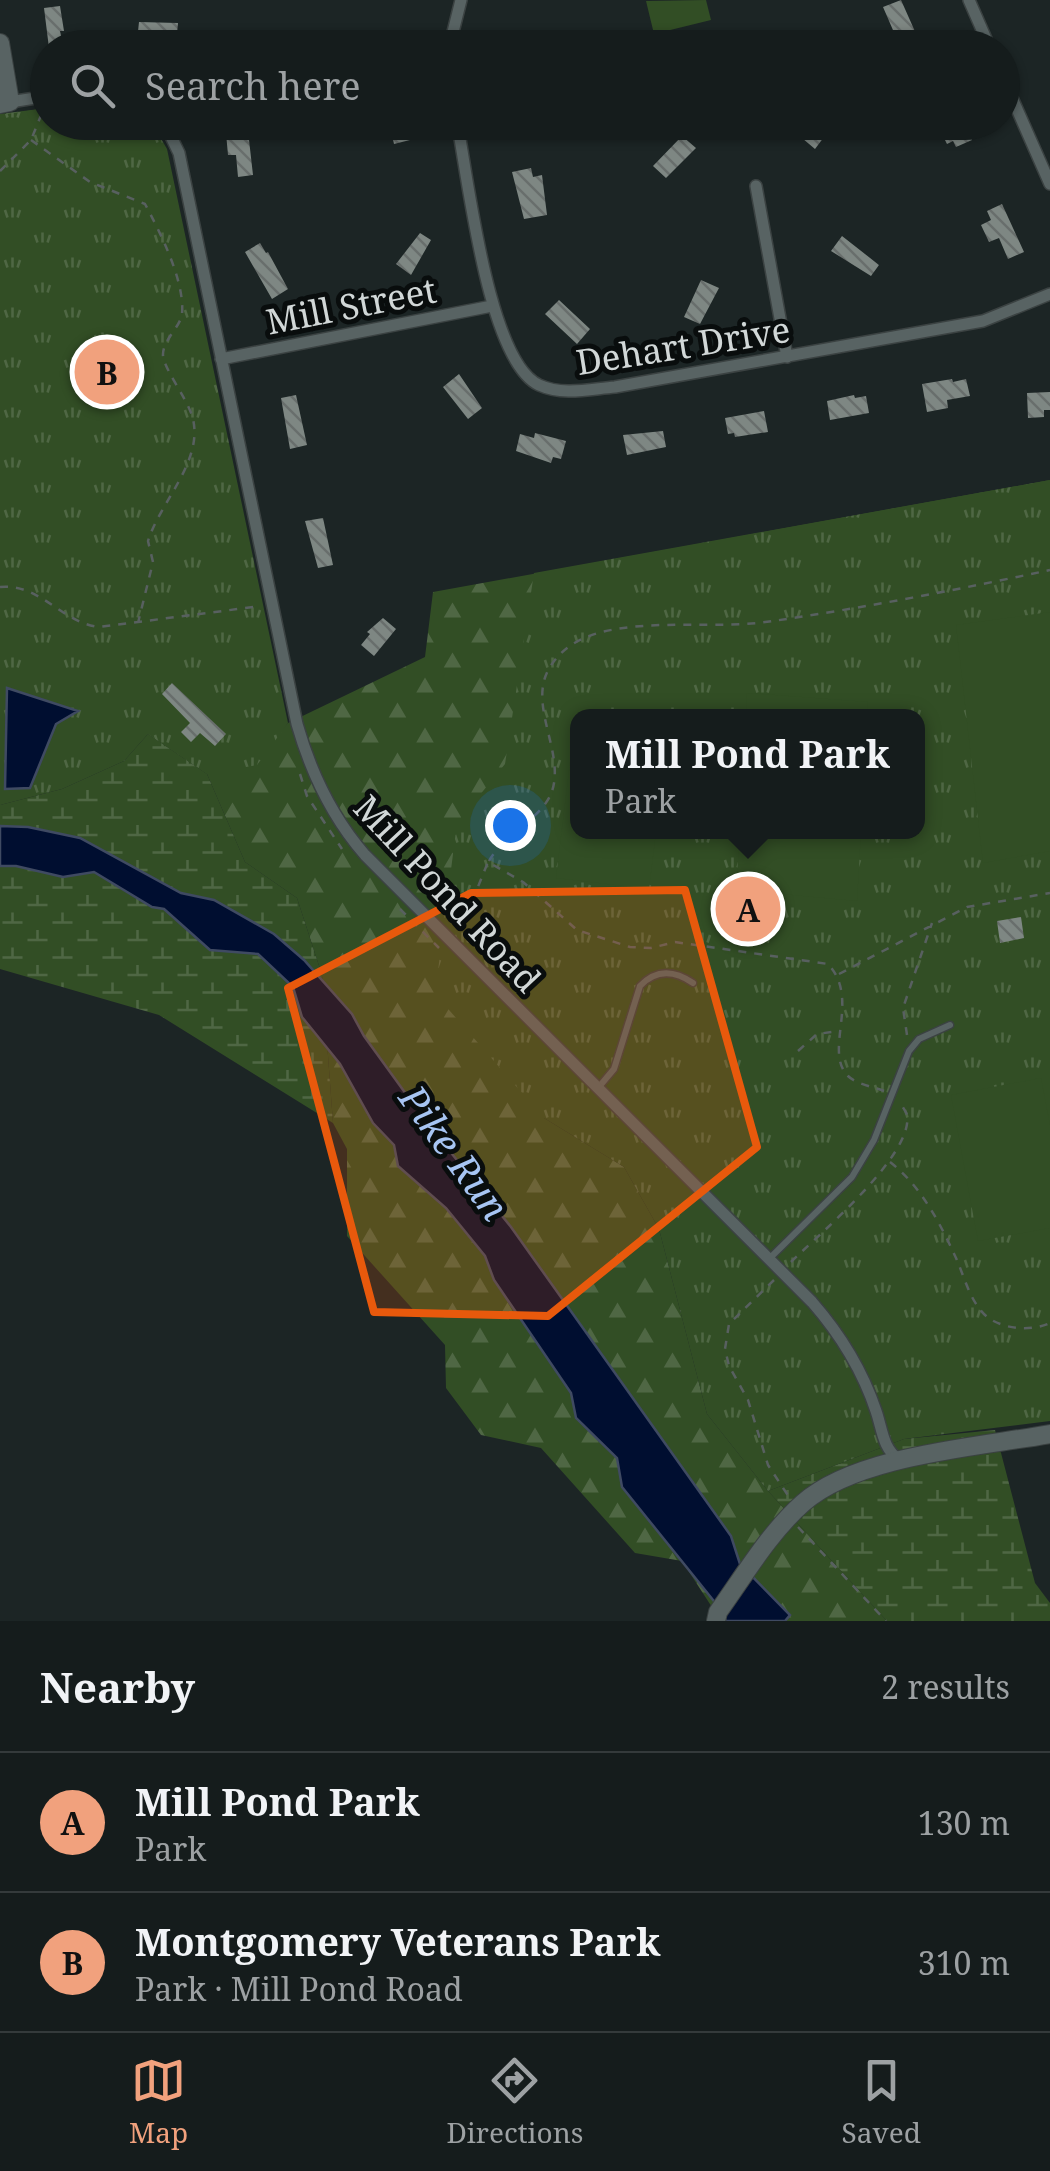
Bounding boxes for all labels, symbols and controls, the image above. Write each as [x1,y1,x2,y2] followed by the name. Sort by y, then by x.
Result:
[30,30,1020,140] search box
[65,58,120,113] icon: search
[145,59,361,111] text: Search here
[262,265,440,345] street label: Mill Street
[573,305,793,385] street label: Dehart Drive
[74,334,140,410] pin: B
[570,709,925,839] popup
[605,727,890,779] text: Mill Pond Park
[605,779,676,822] text: Park
[344,784,552,1002] street label: Mill Pond Road
[485,800,536,851] your location
[716,872,780,946] pin: A
[388,1073,522,1230] water label: Pike Run
[40,1658,195,1715] text: Nearby
[881,1665,1010,1708] text: 2 results
[135,1775,420,1827] text: Mill Pond Park
[60,1801,85,1844] text: A
[918,1801,1010,1844] text: 130 m
[135,1827,206,1870] text: Park
[135,1915,660,1967] text: Montgomery Veterans Park
[62,1941,83,1984] text: B
[918,1941,1010,1984] text: 310 m
[135,1967,463,2010] text: Park · Mill Pond Road
[129,2053,188,2151] tab: Map
[446,2053,583,2151] tab: Directions
[842,2053,921,2151] tab: Saved

